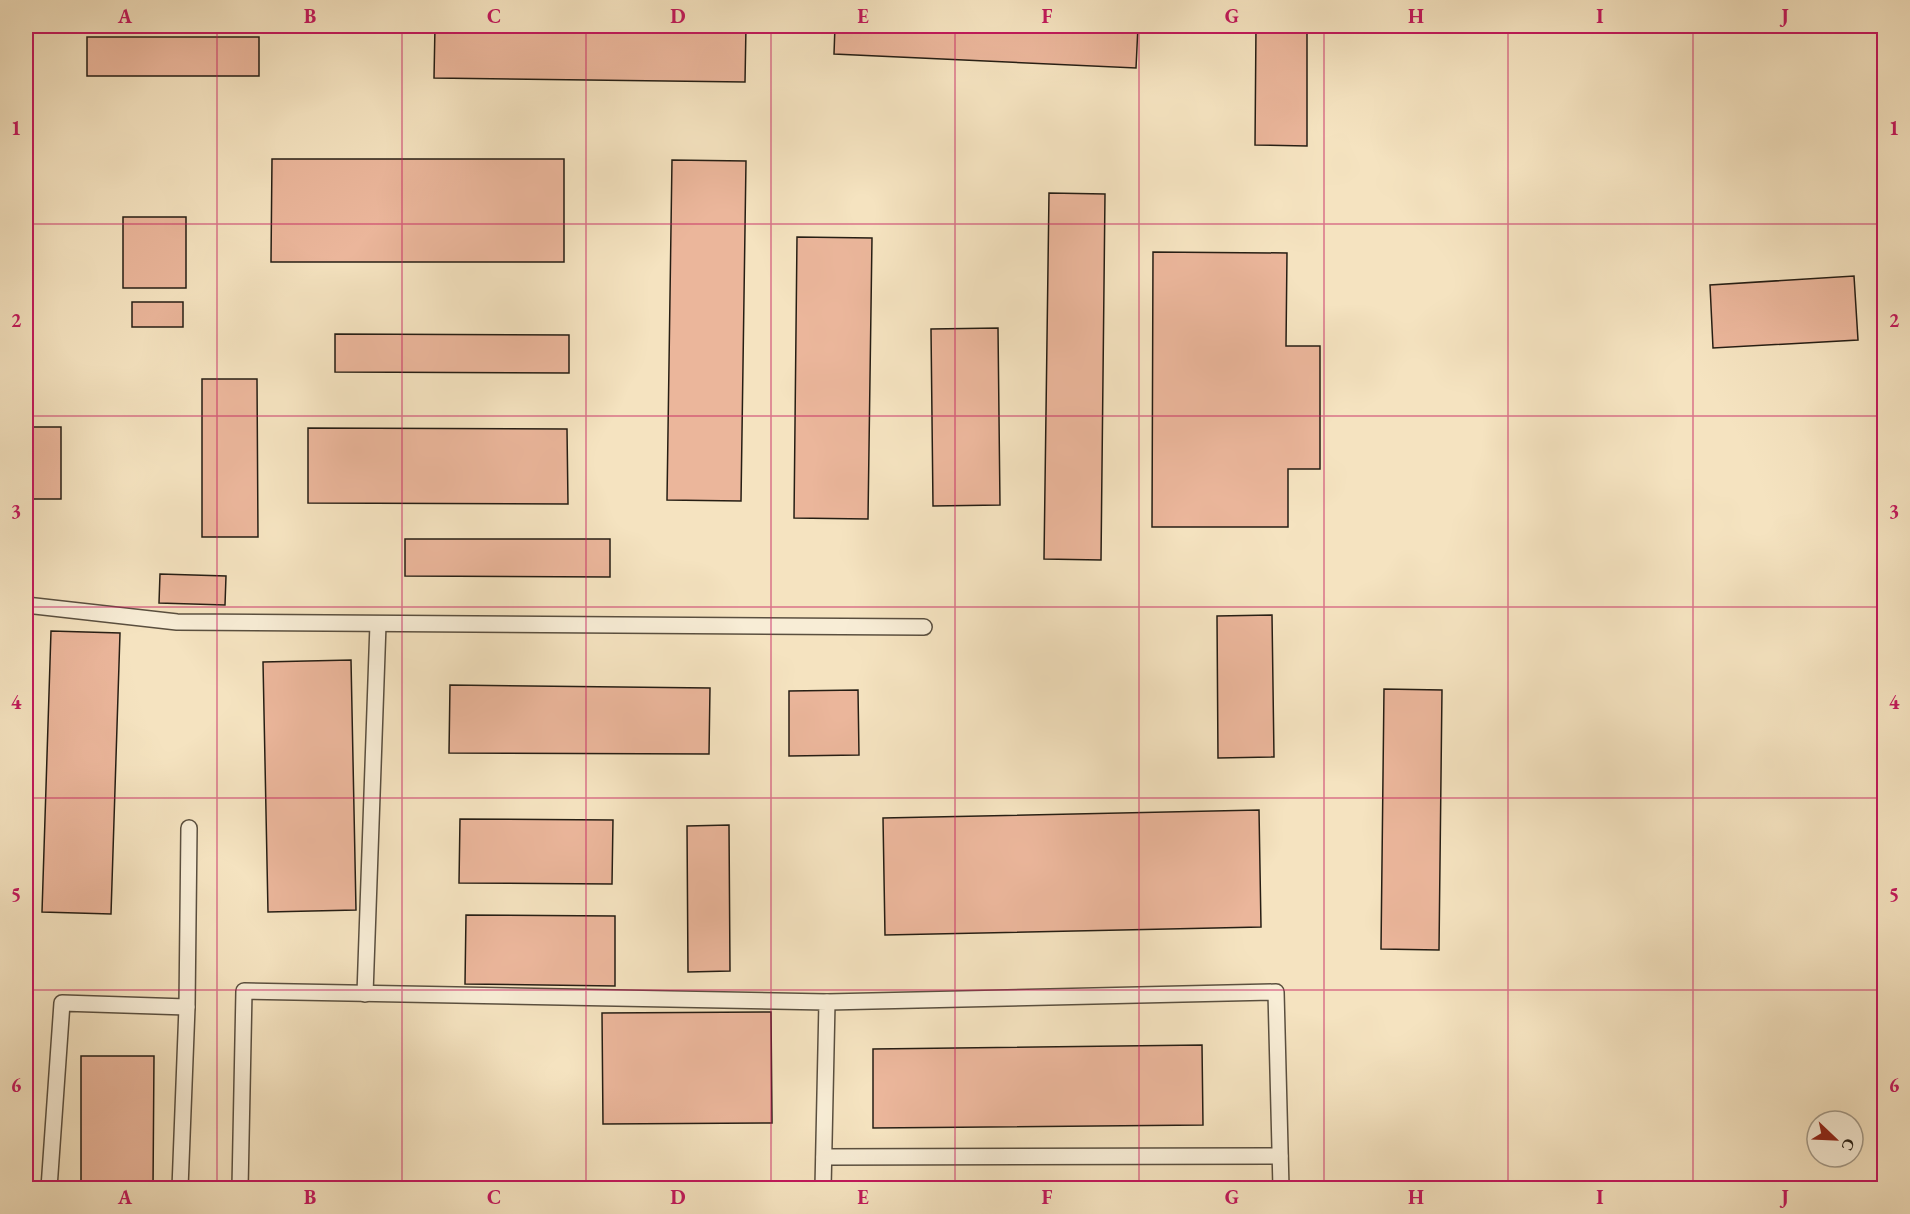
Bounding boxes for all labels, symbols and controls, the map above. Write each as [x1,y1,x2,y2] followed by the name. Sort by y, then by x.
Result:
[117,3,133,29] text: A
[304,3,316,29] text: B
[487,3,501,29] text: C
[670,3,686,29] text: D
[857,3,869,29] text: E
[1042,3,1053,29] text: F
[1225,3,1239,29] text: G
[1408,3,1424,29] text: H
[1596,3,1604,29] text: I
[1779,3,1789,29] text: J
[11,115,21,141] text: 1
[1889,115,1899,141] text: 1
[11,307,22,333] text: 2
[1889,307,1900,333] text: 2
[11,498,21,524] text: 3
[1889,498,1899,524] text: 3
[11,689,22,715] text: 4
[1889,689,1900,715] text: 4
[11,881,21,907] text: 5
[1889,881,1899,907] text: 5
[11,1072,22,1098] text: 6
[1889,1072,1900,1098] text: 6
[1805,1109,1865,1169] north arrow
[1836,1135,1860,1154] text: С
[117,1184,133,1210] text: A
[304,1184,316,1210] text: B
[487,1184,501,1210] text: C
[670,1184,686,1210] text: D
[857,1184,869,1210] text: E
[1042,1184,1053,1210] text: F
[1225,1184,1239,1210] text: G
[1408,1184,1424,1210] text: H
[1596,1184,1604,1210] text: I
[1779,1184,1789,1210] text: J

